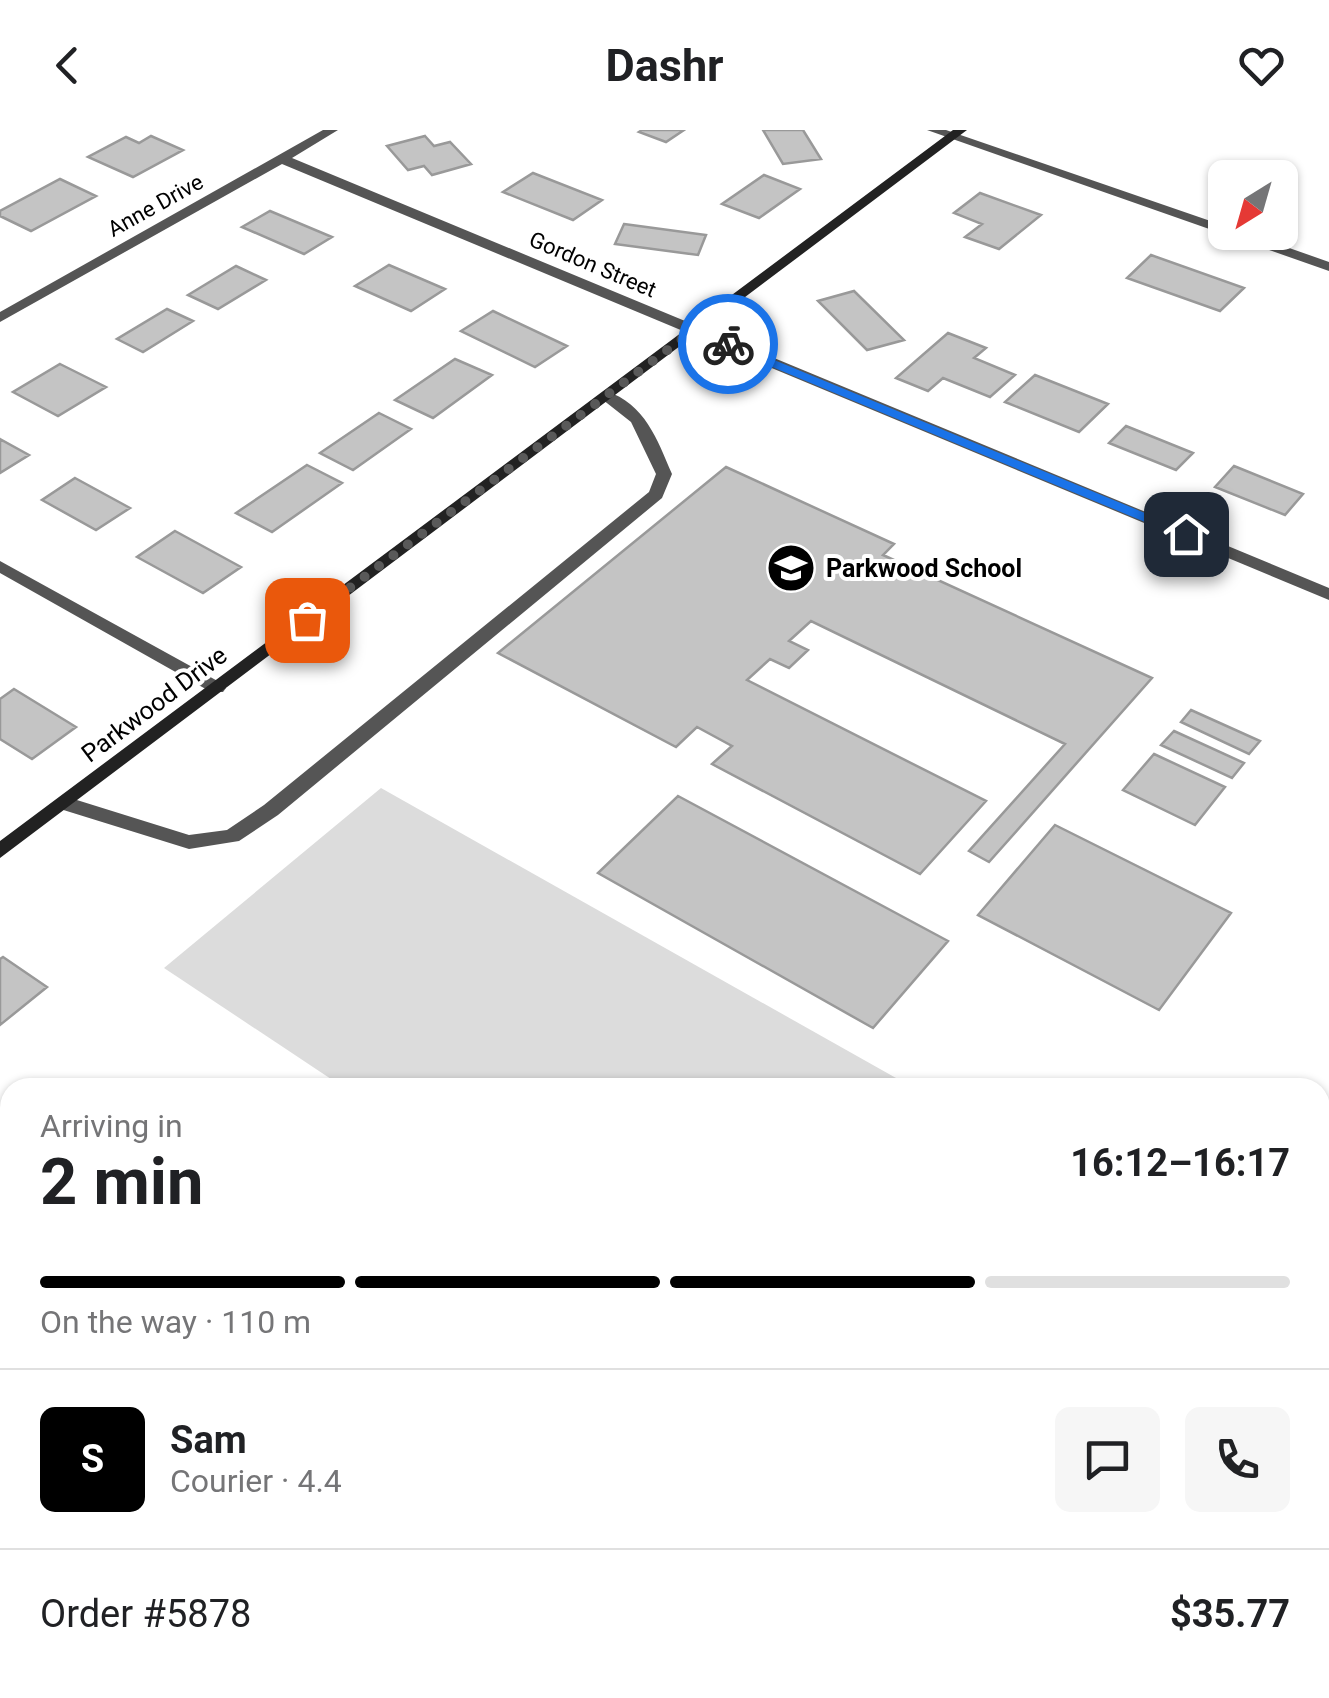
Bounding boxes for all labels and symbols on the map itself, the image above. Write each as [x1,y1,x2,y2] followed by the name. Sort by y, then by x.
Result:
[1208,160,1298,250] north arrow
[103,169,207,242] street label: Anne Drive
[526,227,660,302] street label: Gordon Street
[678,294,778,394] courier
[1144,492,1229,577] pin
[765,542,817,594] school or university icon: Parkwood School
[826,554,1022,583] place label: Parkwood School
[265,578,350,663] pin
[76,640,233,768] street label: Parkwood Drive

